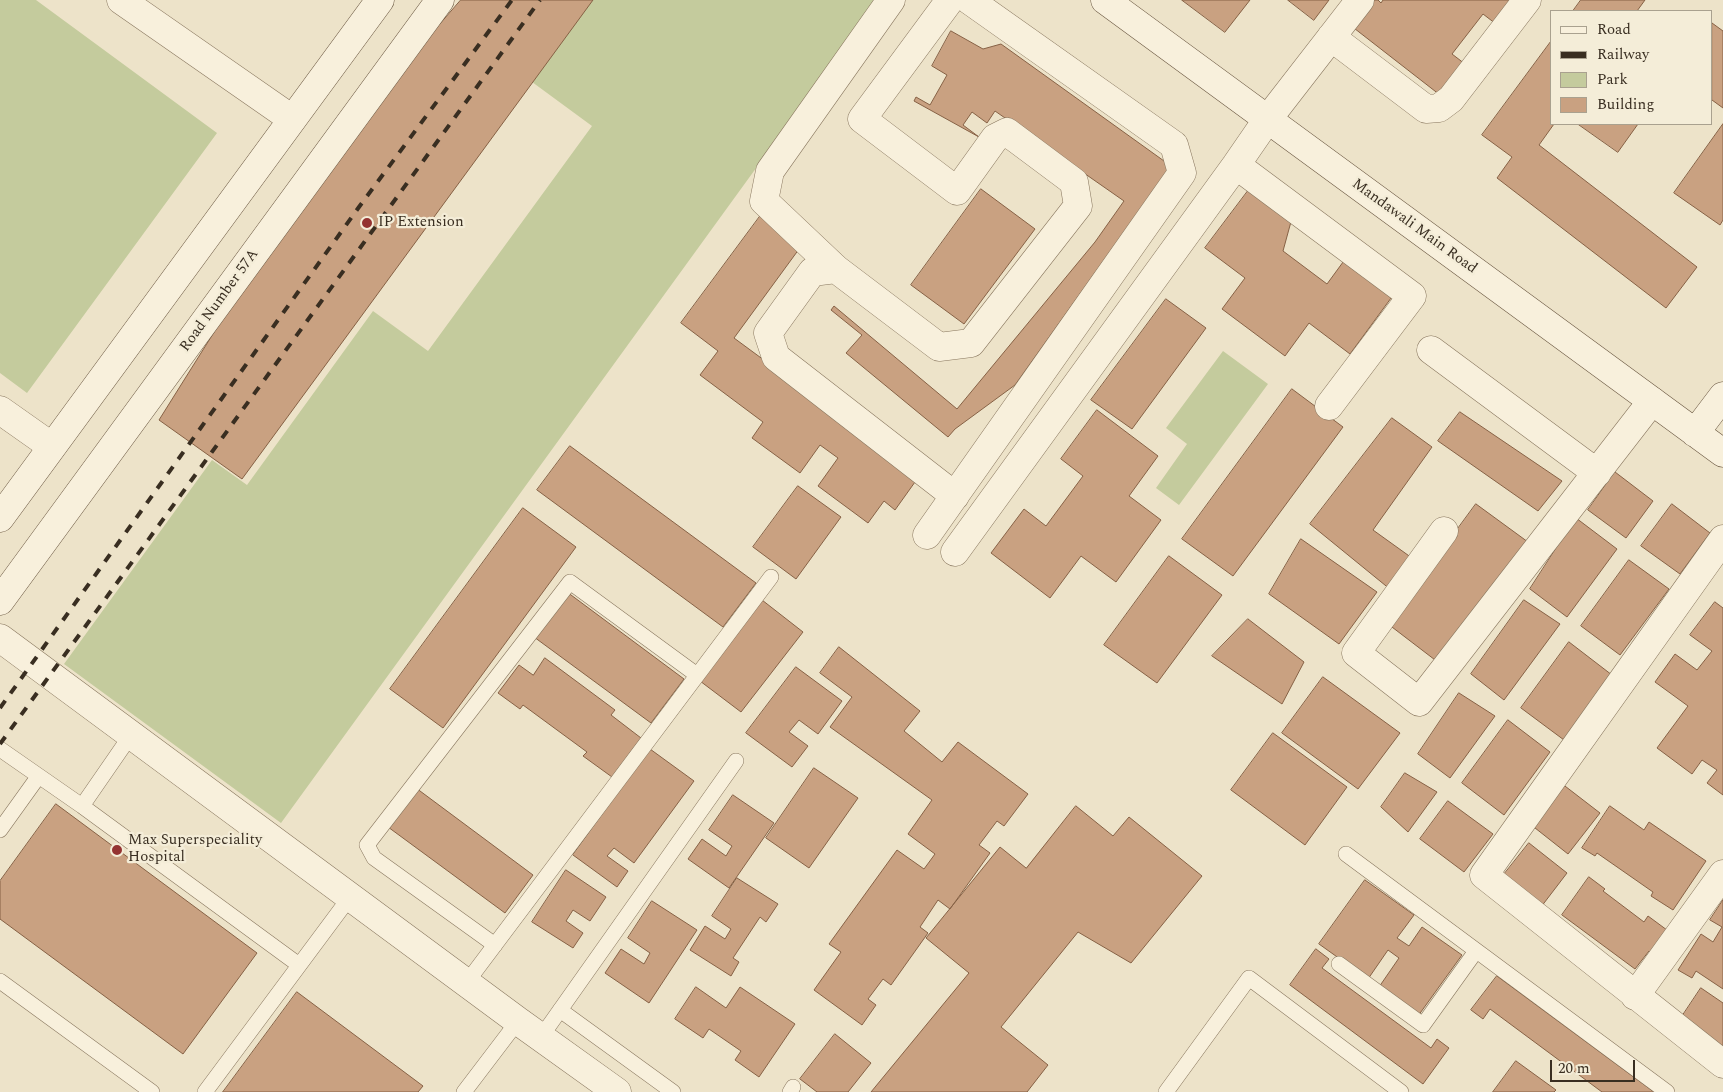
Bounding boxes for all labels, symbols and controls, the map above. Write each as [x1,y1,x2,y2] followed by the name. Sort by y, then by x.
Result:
[1550,10,1713,125] legend
[1597,18,1631,41] text: Road
[1597,43,1649,66] text: Railway
[1597,68,1628,91] text: Park
[1597,93,1654,116] text: Building
[1348,176,1480,278] street label: Mandawali Main Road
[378,214,464,232] place label: IP Extension
[360,216,374,230] marker: IP Extension
[177,246,263,356] street label: Road Number 57A
[128,832,262,867] place label: Max Superspeciality Hospital
[110,843,124,857] marker: Max Superspeciality Hospital
[1553,1050,1638,1082] scale bar
[1558,1057,1590,1080] text: 20 m

